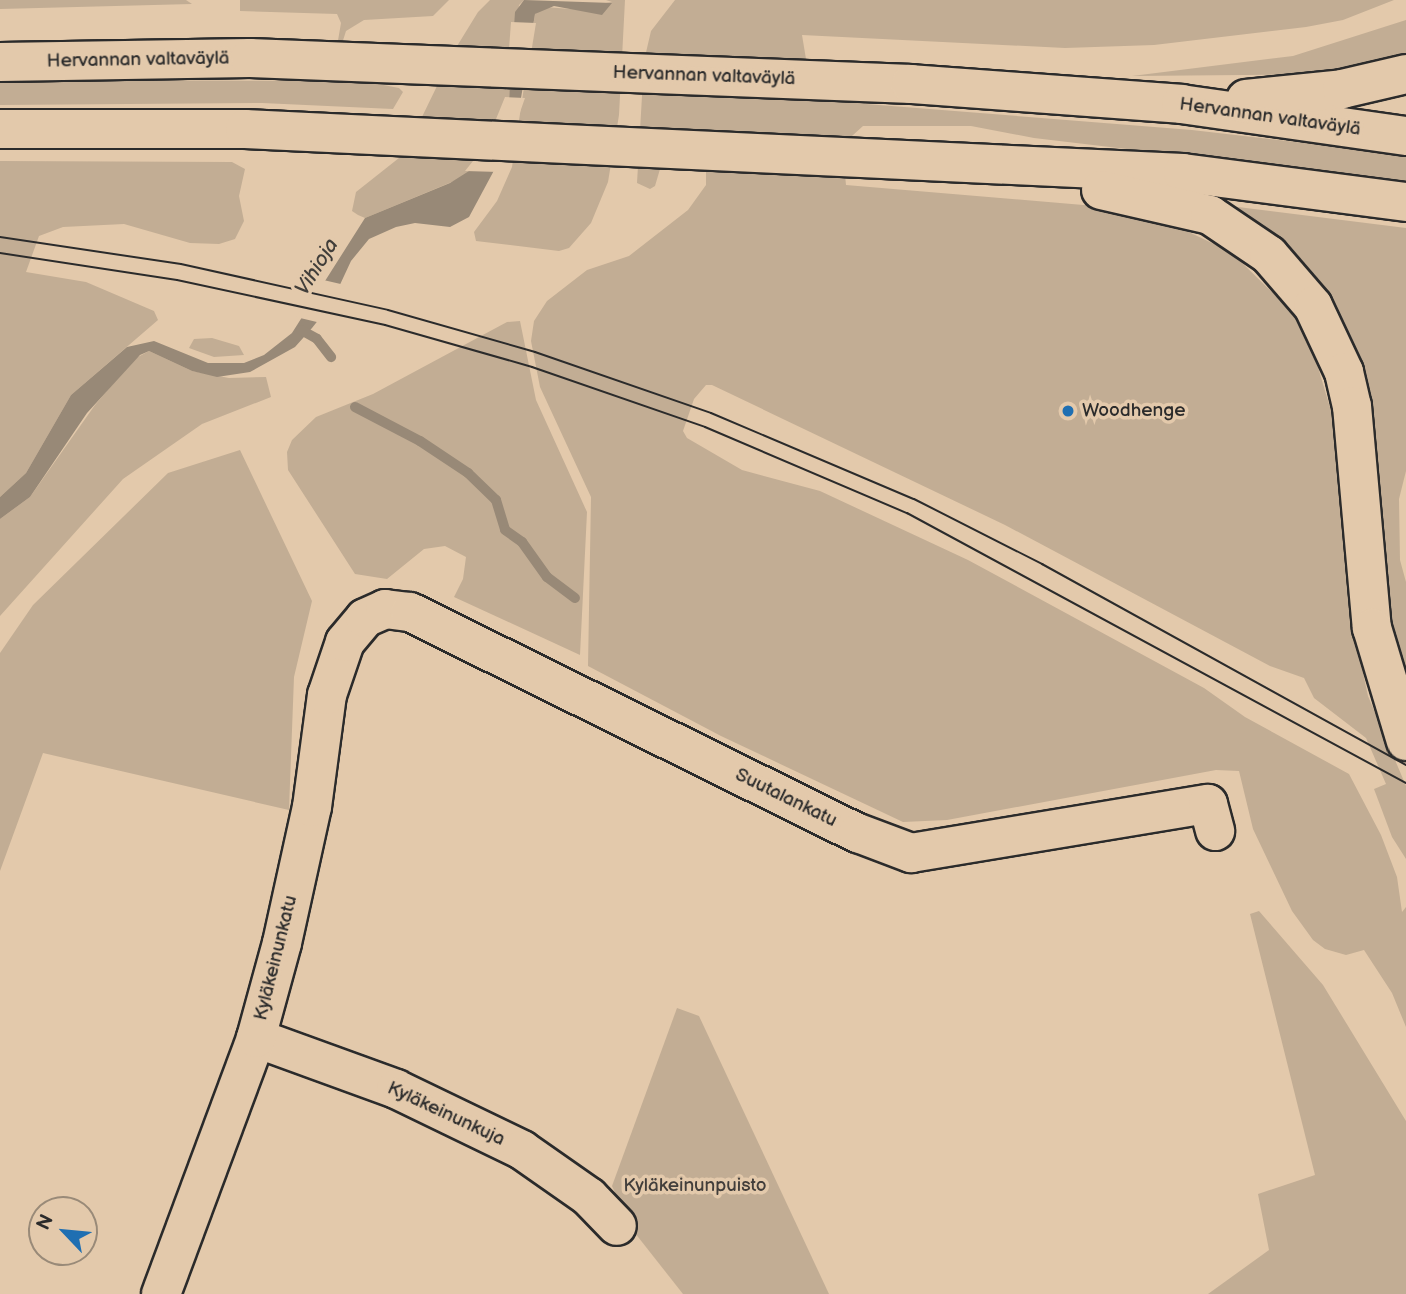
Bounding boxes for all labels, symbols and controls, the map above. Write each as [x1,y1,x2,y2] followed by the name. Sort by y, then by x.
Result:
[46,47,230,73] street label: Hervannan valtaväylä
[612,61,796,91] street label: Hervannan valtaväylä
[1178,93,1362,141] street label: Hervannan valtaväylä
[290,234,344,300] water label: Vihioja
[1082,400,1185,422] place label: Woodhenge
[1060,403,1076,419] marker: Woodhenge
[731,764,841,832] street label: Suutalankatu
[249,893,303,1023] street label: Kyläkeinunkatu
[384,1077,508,1151] street label: Kyläkeinunkuja
[623,1175,767,1197] park label: Kyläkeinunpuisto
[28,1196,98,1266] north arrow
[32,1211,59,1234] text: N

